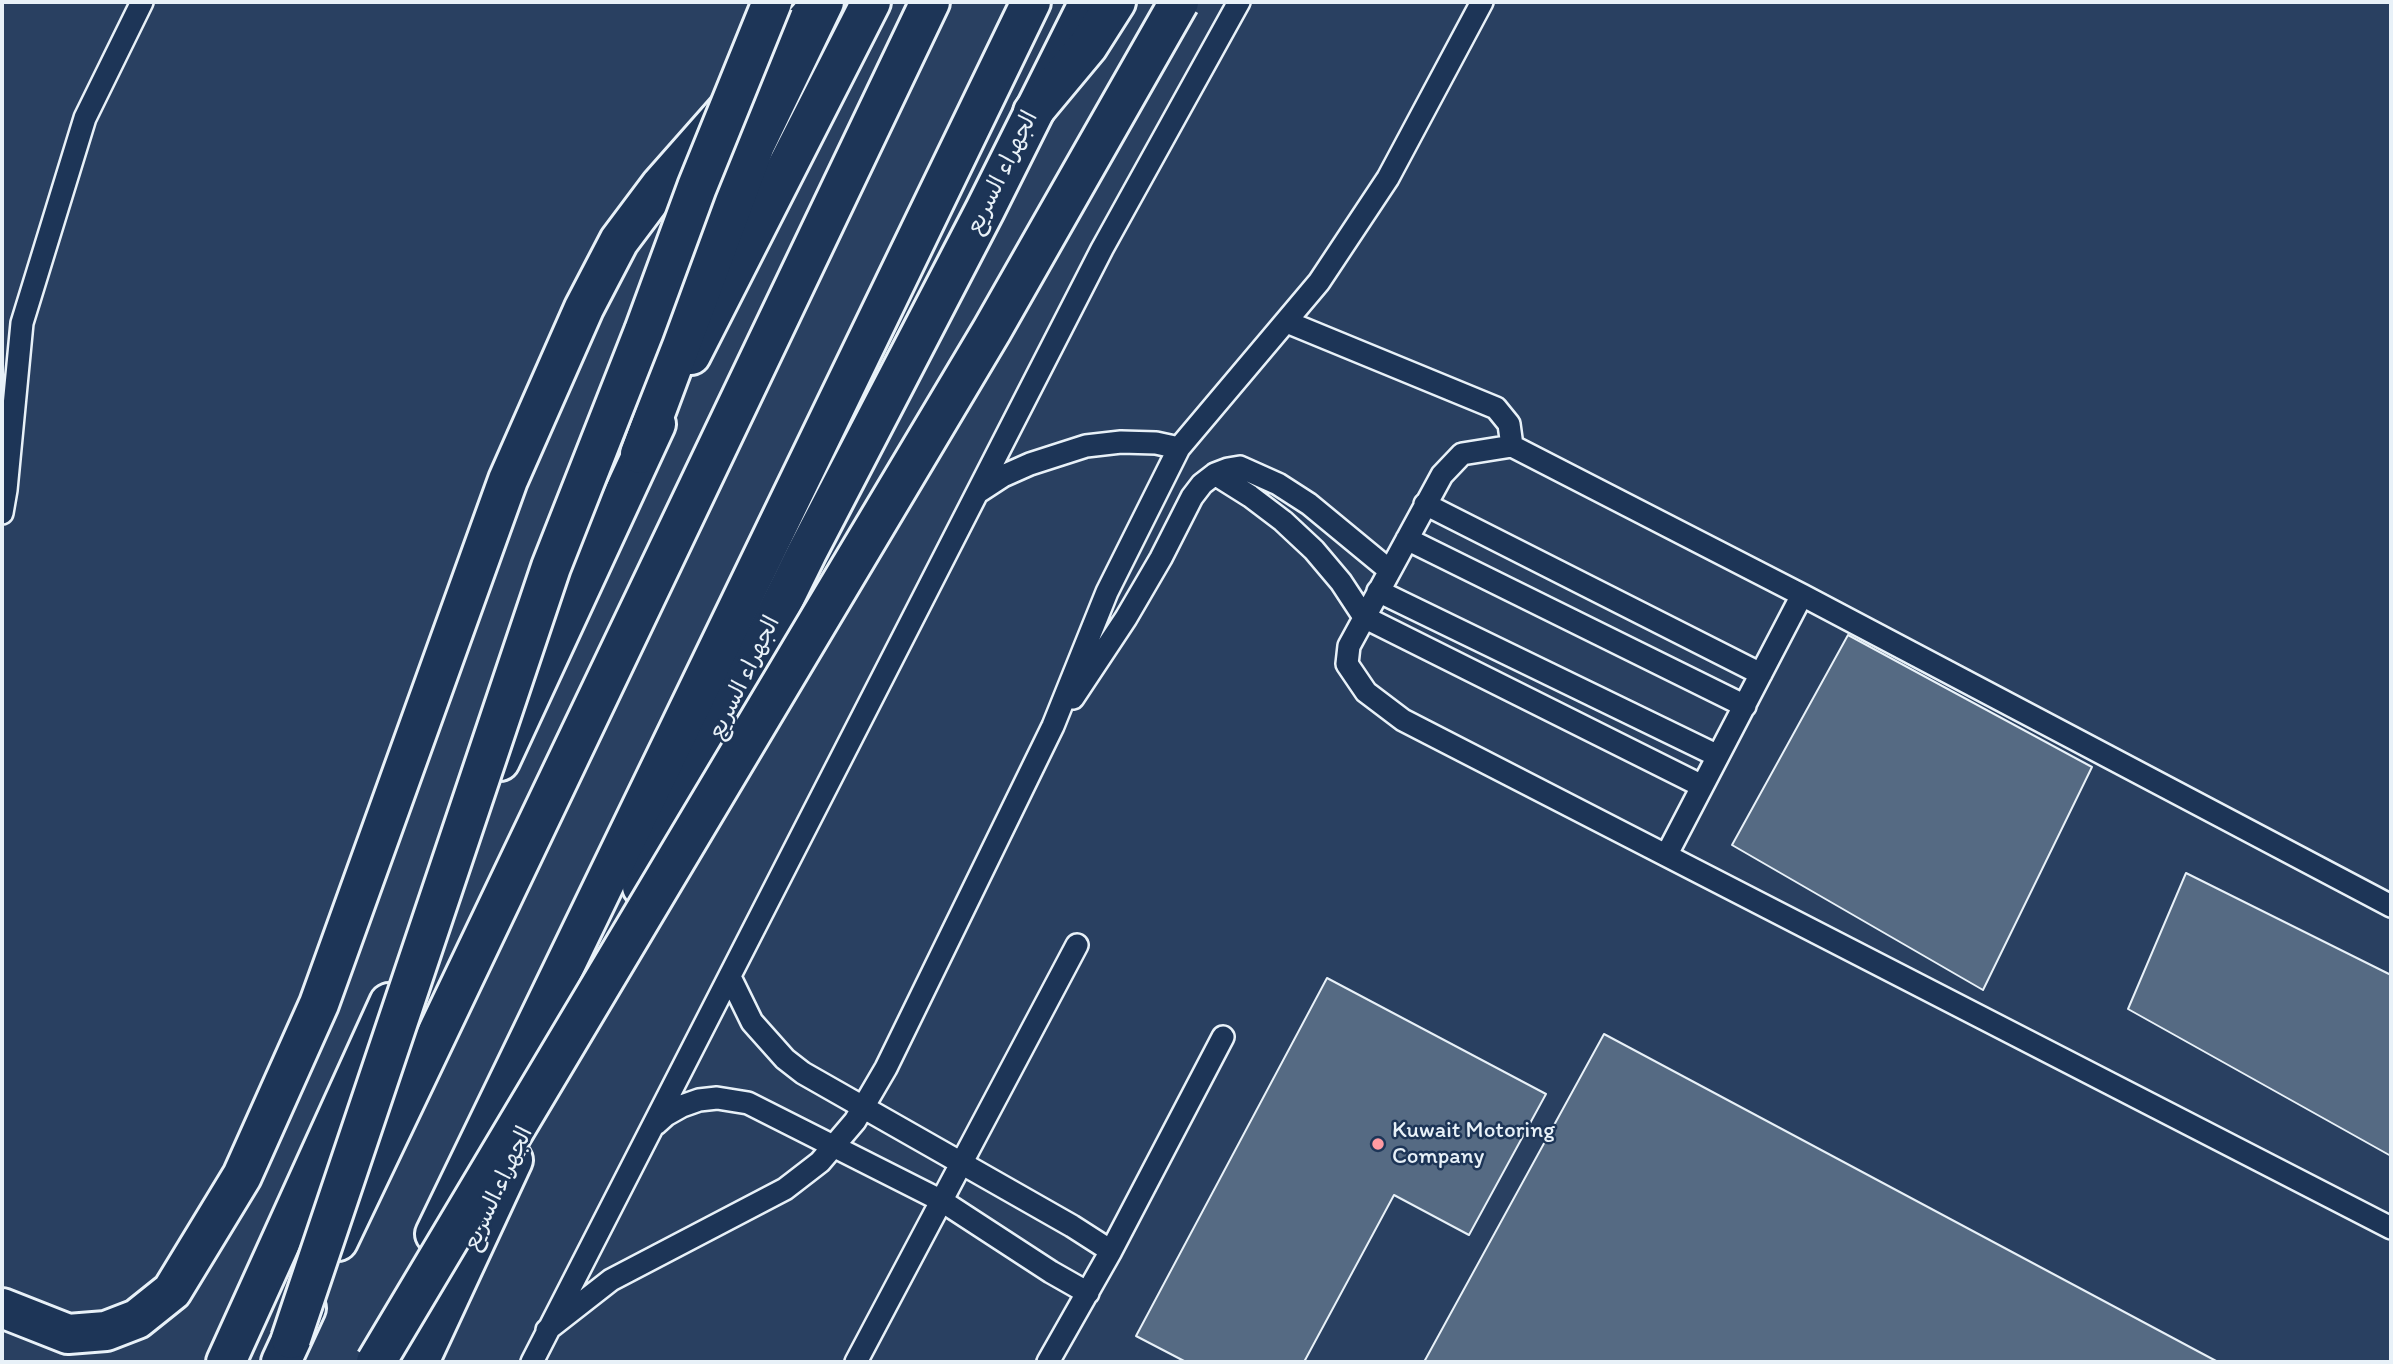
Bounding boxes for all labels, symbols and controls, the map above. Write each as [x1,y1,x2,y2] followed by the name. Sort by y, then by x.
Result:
[961,107,1045,239] street label: الجهراء السريع
[703,612,787,744] street label: الجهراء السريع
[1392,1117,1555,1171] place label: Kuwait Motoring Company
[458,1122,540,1256] street label: الجهراء السريع
[1370,1136,1386,1152] marker: Kuwait Motoring Company

